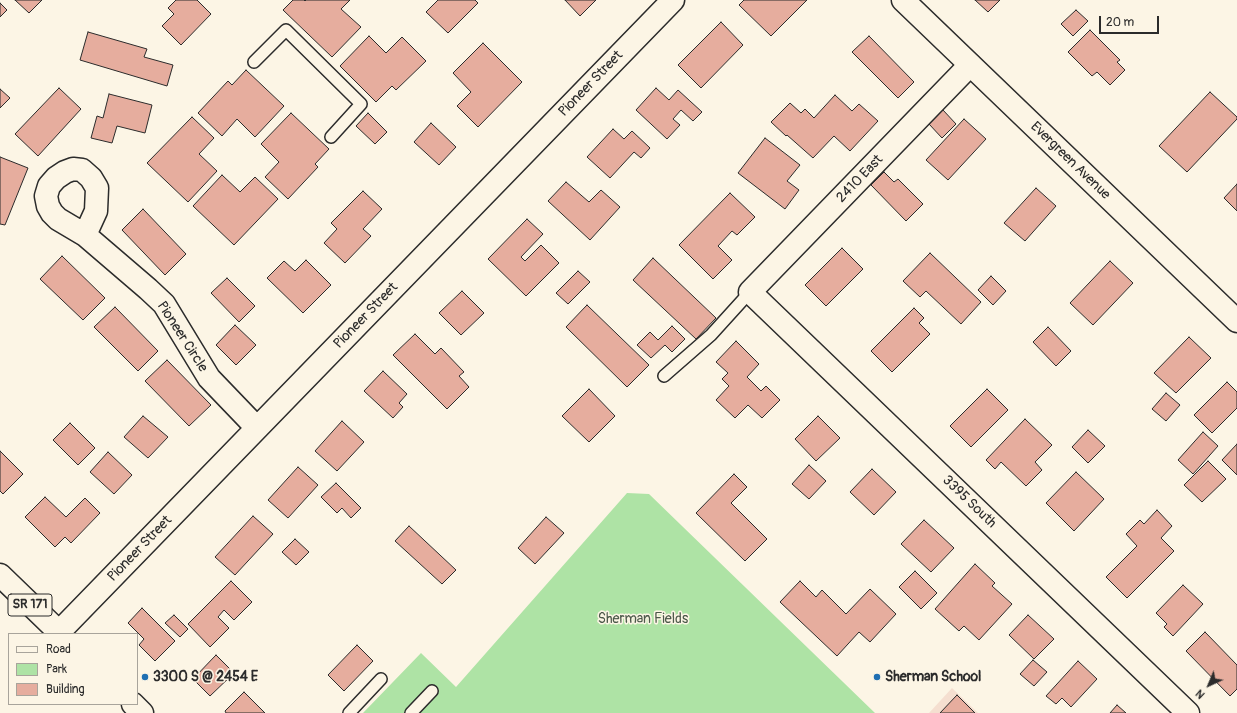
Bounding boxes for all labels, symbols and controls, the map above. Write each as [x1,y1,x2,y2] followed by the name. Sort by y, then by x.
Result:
[1101,8,1161,34] scale bar
[1106,15,1134,30] text: 20 m
[555,47,627,121] street label: Pioneer Street
[1026,119,1114,203] street label: Evergreen Avenue
[833,152,887,206] street label: 2410 East
[330,279,402,353] street label: Pioneer Street
[153,299,211,375] street label: Pioneer Circle
[939,472,999,532] street label: 3395 South
[104,512,176,586] street label: Pioneer Street
[8,594,52,616] road number: SR 171
[598,611,688,627] park label: Sherman Fields
[8,633,138,705] legend
[46,642,71,657] text: Road
[46,662,67,677] text: Park
[1189,665,1229,705] north arrow
[153,669,258,685] place label: 3300 S @ 2454 E
[885,669,981,685] place label: Sherman School
[140,672,150,682] marker: 3300 S @ 2454 E
[872,672,882,682] marker: Sherman School
[46,682,85,697] text: Building
[1193,687,1208,701] text: N

